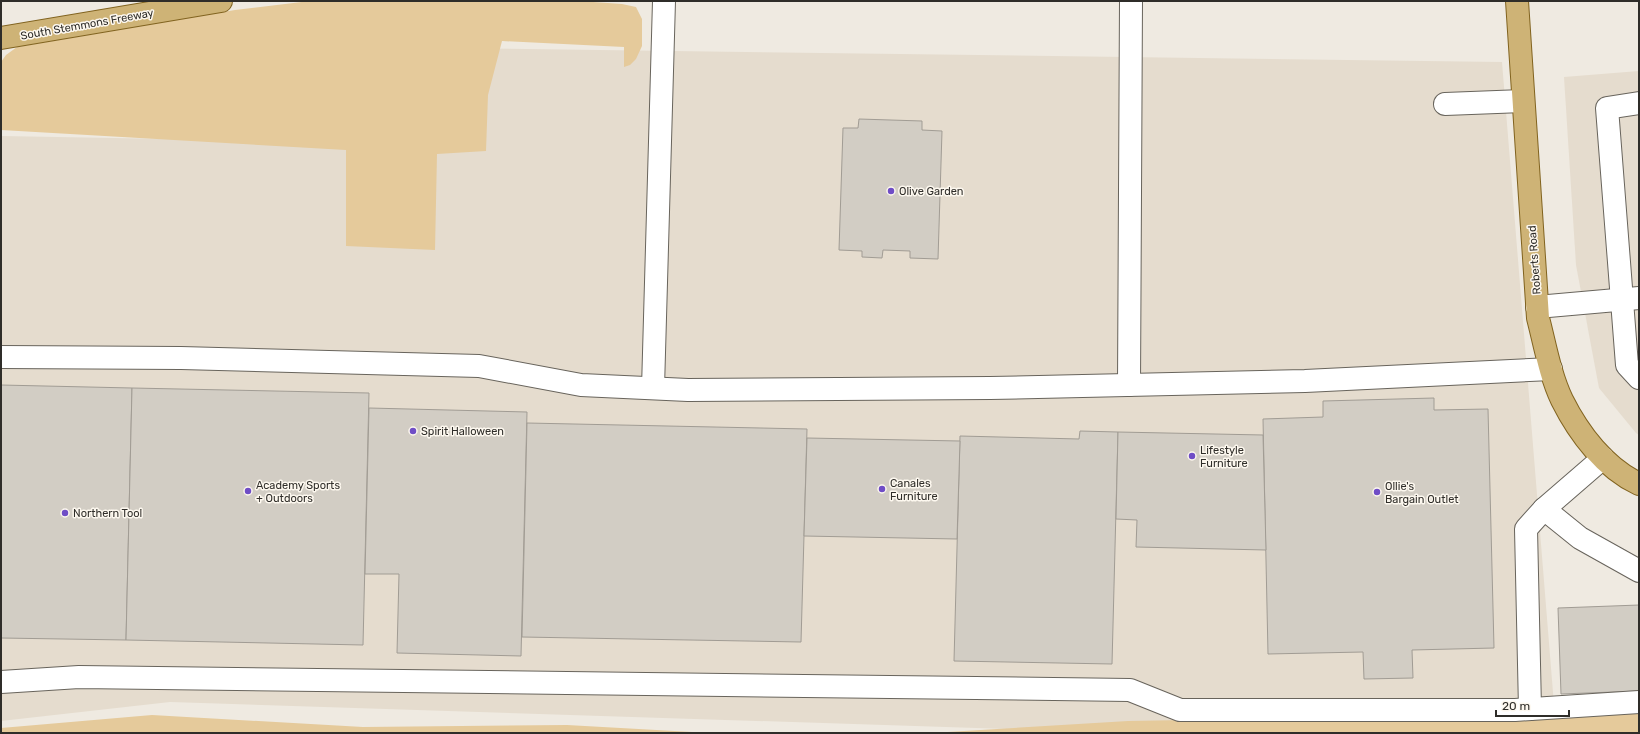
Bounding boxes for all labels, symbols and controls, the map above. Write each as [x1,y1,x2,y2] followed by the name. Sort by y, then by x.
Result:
[20,6,155,43] street label: South Stemmons Freeway
[899,185,964,198] place label: Olive Garden
[886,186,896,196] marker: Olive Garden
[1526,225,1543,295] street label: Roberts Road
[421,425,504,438] place label: Spirit Halloween
[408,426,418,436] marker: Spirit Halloween
[1200,444,1248,470] place label: Lifestyle Furniture
[1187,451,1197,461] marker: Lifestyle Furniture
[890,477,938,503] place label: Canales Furniture
[256,479,340,505] place label: Academy Sports + Outdoors
[1385,480,1459,506] place label: Ollie's Bargain Outlet
[877,484,887,494] marker: Canales Furniture
[243,486,253,496] marker: Academy Sports + Outdoors
[1372,487,1382,497] marker: Ollie's Bargain Outlet
[73,507,142,520] place label: Northern Tool
[60,508,70,518] marker: Northern Tool
[1496,692,1569,718] scale bar
[1502,699,1530,713] text: 20 m

